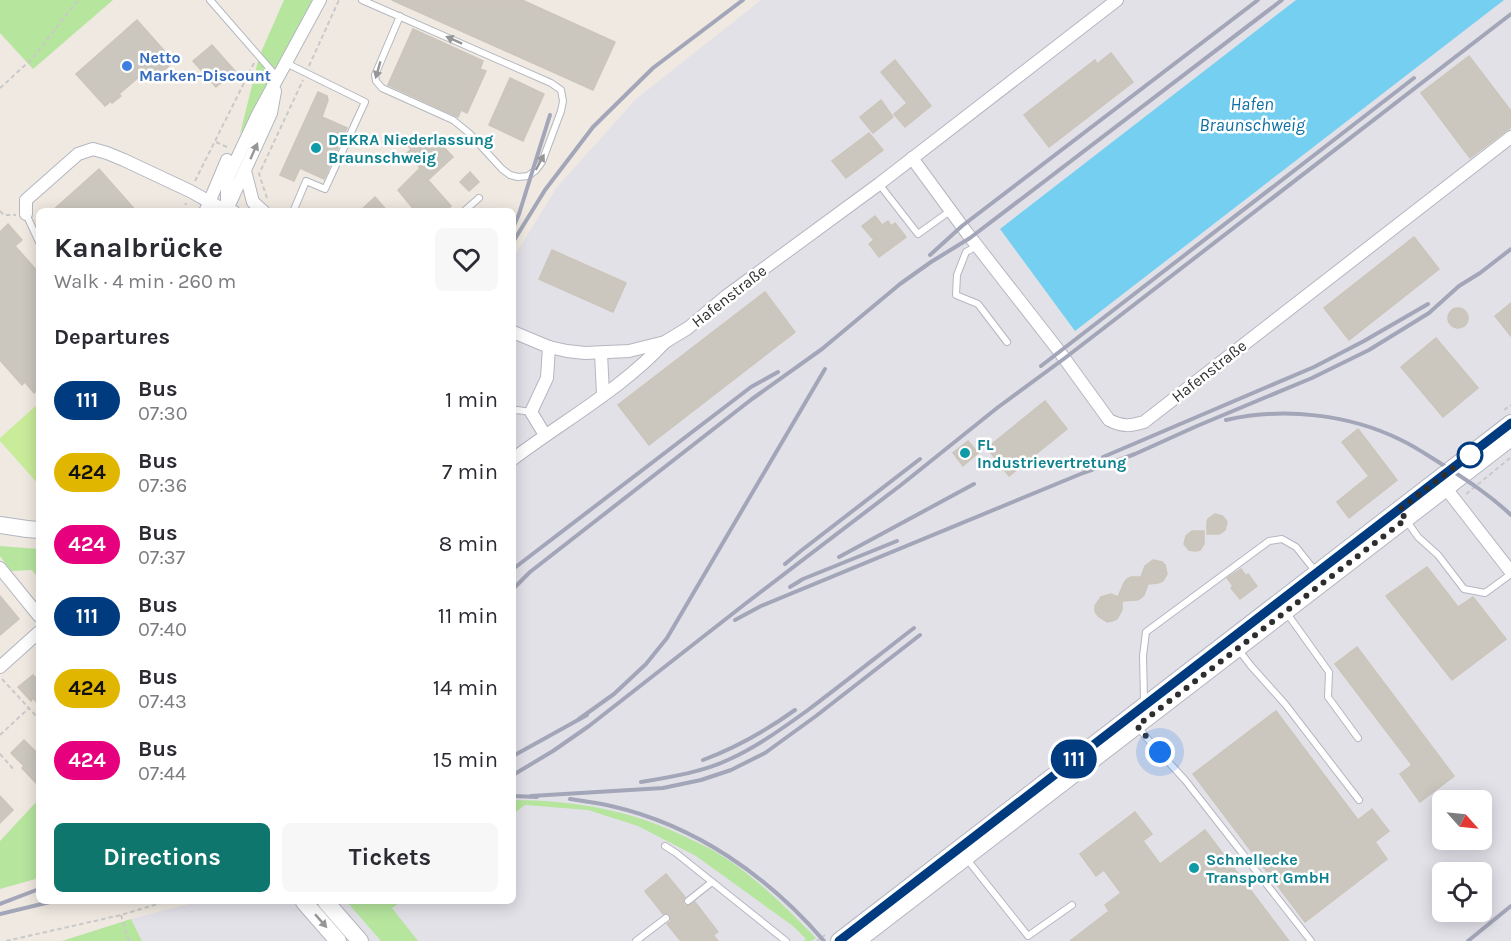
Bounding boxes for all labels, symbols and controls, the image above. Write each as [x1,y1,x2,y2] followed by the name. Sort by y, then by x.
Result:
[445,35,463,45] one-way arrow
[139,48,271,85] place label: Netto Marken-Discount
[120,59,134,73] marker: Netto Marken-Discount
[373,60,383,79] one-way arrow
[1199,93,1306,136] water label: Hafen Braunschweig
[328,130,493,167] place label: DEKRA Niederlassung Braunschweig
[309,141,323,155] marker: DEKRA Niederlassung Braunschweig
[249,143,258,160] one-way arrow
[535,153,545,170] one-way arrow
[435,228,498,291] button: heart
[54,231,223,264] text: Kanalbrücke
[688,261,770,331] street label: Hafenstraße
[54,270,236,293] text: Walk · 4 min · 260 m
[54,324,170,350] text: Departures
[1168,336,1250,406] street label: Hafenstraße
[138,376,178,402] text: Bus
[445,387,498,413] text: 1 min
[76,388,98,412] text: 111
[138,402,188,425] text: 07:30
[977,435,1126,472] place label: FL Industrievertretung
[1457,442,1483,468] unlabelled marker
[958,446,972,460] marker: FL Industrievertretung
[138,448,178,474] text: Bus
[442,459,498,485] text: 7 min
[68,460,106,484] text: 424
[138,474,187,497] text: 07:36
[138,520,178,546] text: Bus
[439,531,498,557] text: 8 min
[68,532,106,556] text: 424
[138,546,185,569] text: 07:37
[138,592,178,618] text: Bus
[438,603,498,629] text: 11 min
[76,604,98,628] text: 111
[138,618,187,641] text: 07:40
[138,664,178,690] text: Bus
[433,675,498,701] text: 14 min
[68,676,106,700] text: 424
[138,690,187,713] text: 07:43
[138,736,178,762] text: Bus
[1145,737,1175,767] your location
[1040,740,1108,778] line badge: 111
[433,747,498,773] text: 15 min
[1063,747,1085,771] text: 111
[68,748,106,772] text: 424
[138,762,186,785] text: 07:44
[1432,790,1492,850] north arrow
[1432,790,1492,922] map controls
[54,823,270,892] button: Directions
[282,823,498,892] button: Tickets
[1206,850,1330,887] place label: Schnellecke Transport GmbH
[1187,861,1201,875] marker: Schnellecke Transport GmbH
[1432,862,1492,922] button: locate
[314,913,327,928] one-way arrow

